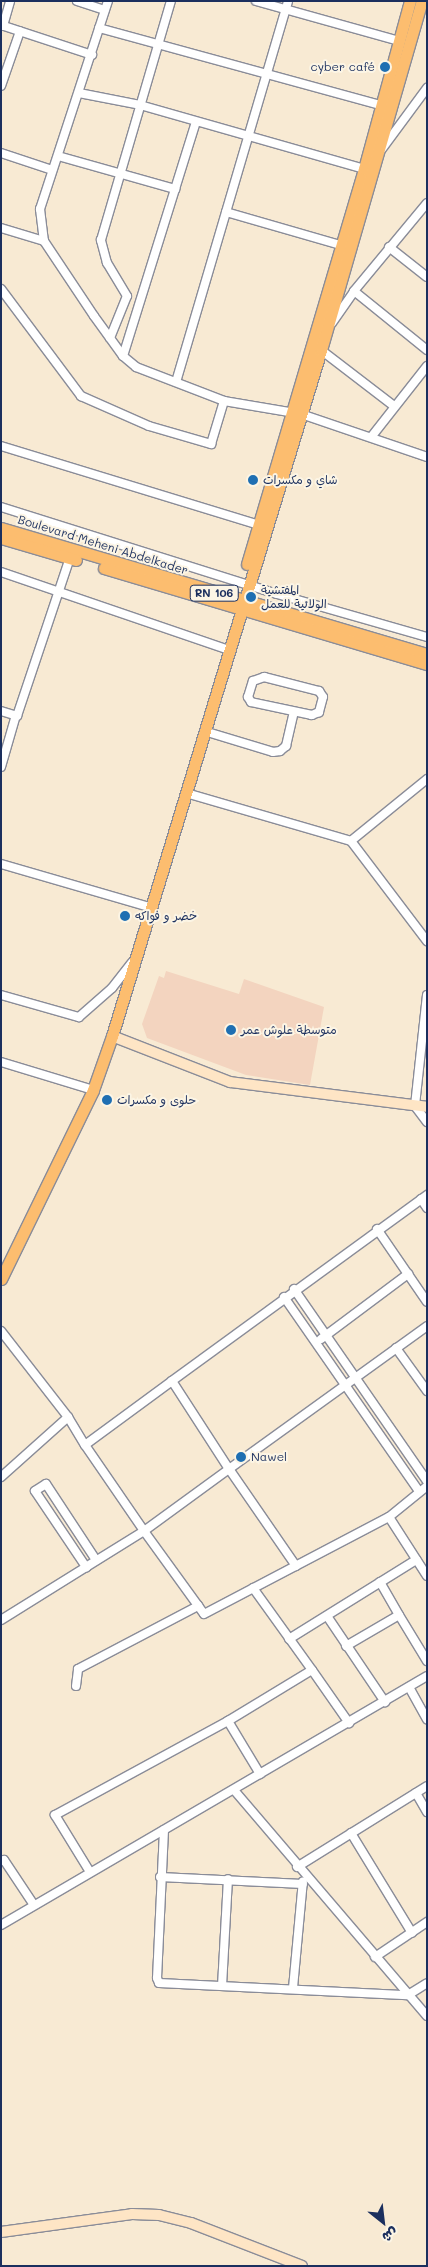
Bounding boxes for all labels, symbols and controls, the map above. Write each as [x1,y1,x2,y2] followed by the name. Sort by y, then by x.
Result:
[311,60,375,74] place label: cyber café
[379,61,391,73] marker: cyber café
[263,473,338,487] place label: شاي و مكسرات
[247,474,259,486] marker: شاي و مكسرات
[16,512,190,578] street label: Boulevard Meheni Abdelkader
[261,583,327,611] place label: المفتشية الولائية للعمل
[189,584,239,602] road number: RN 106
[245,591,257,603] marker: المفتشية الولائية للعمل
[135,909,197,923] place label: خضر و فواكه
[119,910,131,922] marker: خضر و فواكه
[241,1023,337,1037] place label: متوسطة علوش عمر
[225,1024,237,1036] marker: متوسطة علوش عمر
[117,1093,195,1107] place label: حلوى و مكسرات
[101,1094,113,1106] marker: حلوى و مكسرات
[251,1450,287,1464] place label: Nawel
[235,1451,247,1463] marker: Nawel
[358,2197,408,2247] north arrow
[379,2224,402,2248] text: ش

